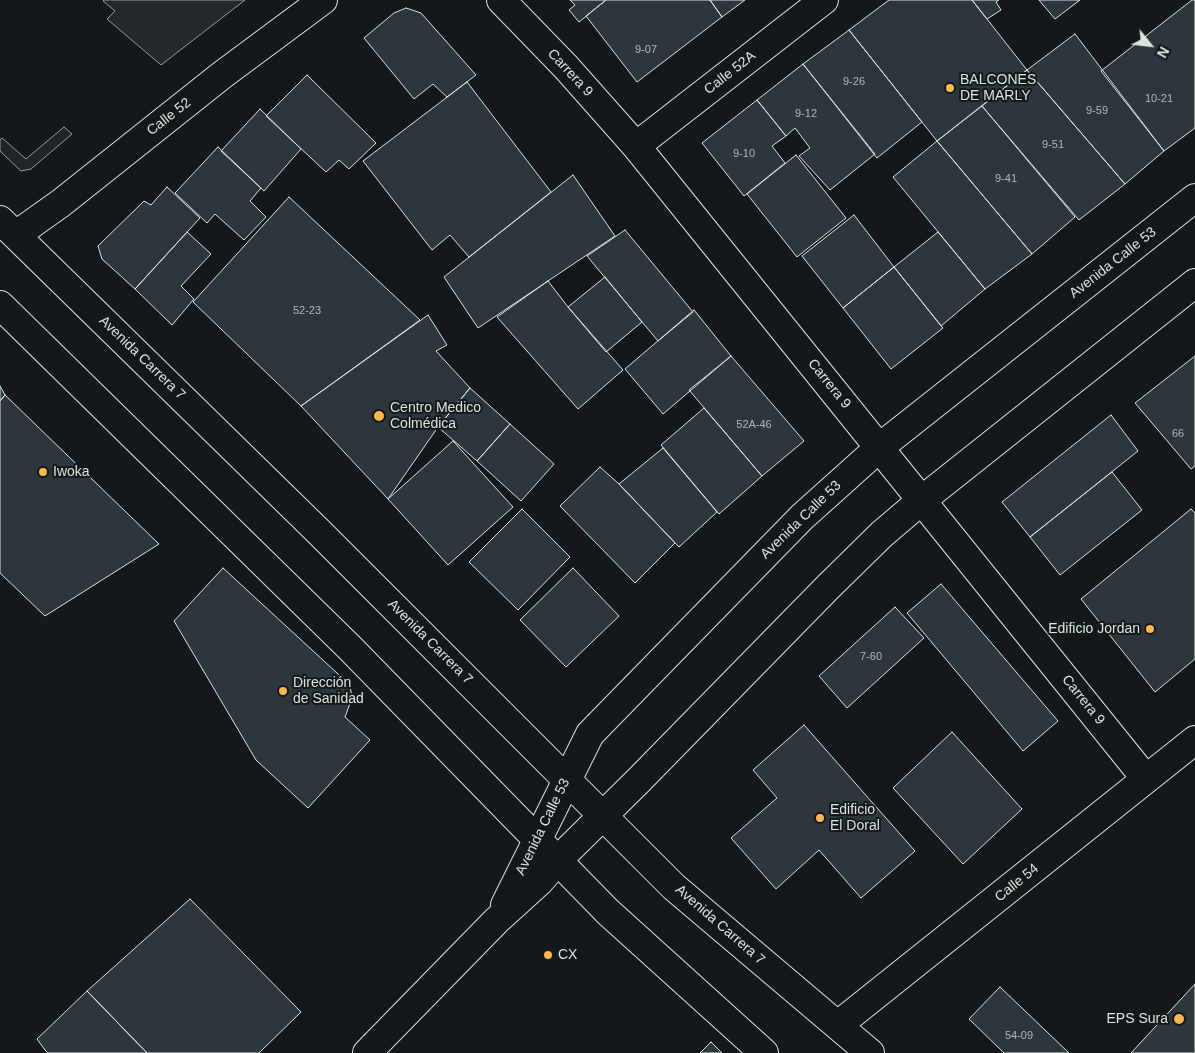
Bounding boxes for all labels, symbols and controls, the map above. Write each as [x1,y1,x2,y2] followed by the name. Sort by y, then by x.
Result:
[1125,20,1175,70] north arrow
[635,43,657,57] house number: 9-07
[1154,44,1173,61] text: N
[544,46,596,100] street label: Carrera 9
[701,48,759,98] street label: Calle 52A
[960,72,1036,104] place label: BALCONES DE MARLY
[843,75,865,89] house number: 9-26
[944,82,956,94] marker: BALCONES DE MARLY
[1145,92,1173,106] house number: 10-21
[144,95,194,139] street label: Calle 52
[1086,104,1108,118] house number: 9-59
[795,107,817,121] house number: 9-12
[1042,138,1064,152] house number: 9-51
[733,147,755,161] house number: 9-10
[995,172,1017,186] house number: 9-41
[1066,224,1160,302] street label: Avenida Calle 53
[293,304,321,318] house number: 52-23
[95,313,189,403] street label: Avenida Carrera 7
[804,356,854,412] street label: Carrera 9
[390,400,481,432] place label: Centro Medico Colmédica
[372,409,386,423] marker: Centro Medico Colmédica
[736,418,772,432] house number: 52A-46
[1172,427,1184,441] house number: 66
[53,464,90,480] place label: Iwoka
[37,466,49,478] marker: Iwoka
[757,477,845,563] street label: Avenida Calle 53
[384,596,476,688] street label: Avenida Carrera 7
[1048,621,1140,637] place label: Edificio Jordan
[1144,623,1156,635] marker: Edificio Jordan
[860,650,882,664] house number: 7-60
[1058,672,1108,728] street label: Carrera 9
[293,675,364,708] place label: Dirección de Sanidad
[277,685,289,697] marker: Dirección de Sanidad
[512,776,574,878] street label: Avenida Calle 53
[830,802,880,834] place label: Edificio El Doral
[814,812,826,824] marker: Edificio El Doral
[992,860,1042,906] street label: Calle 54
[672,881,768,969] street label: Avenida Carrera 7
[558,947,577,963] place label: CX
[542,949,554,961] marker: CX
[1107,1011,1168,1027] place label: EPS Sura
[1172,1012,1186,1026] marker: EPS Sura
[1005,1029,1033,1043] house number: 54-09

